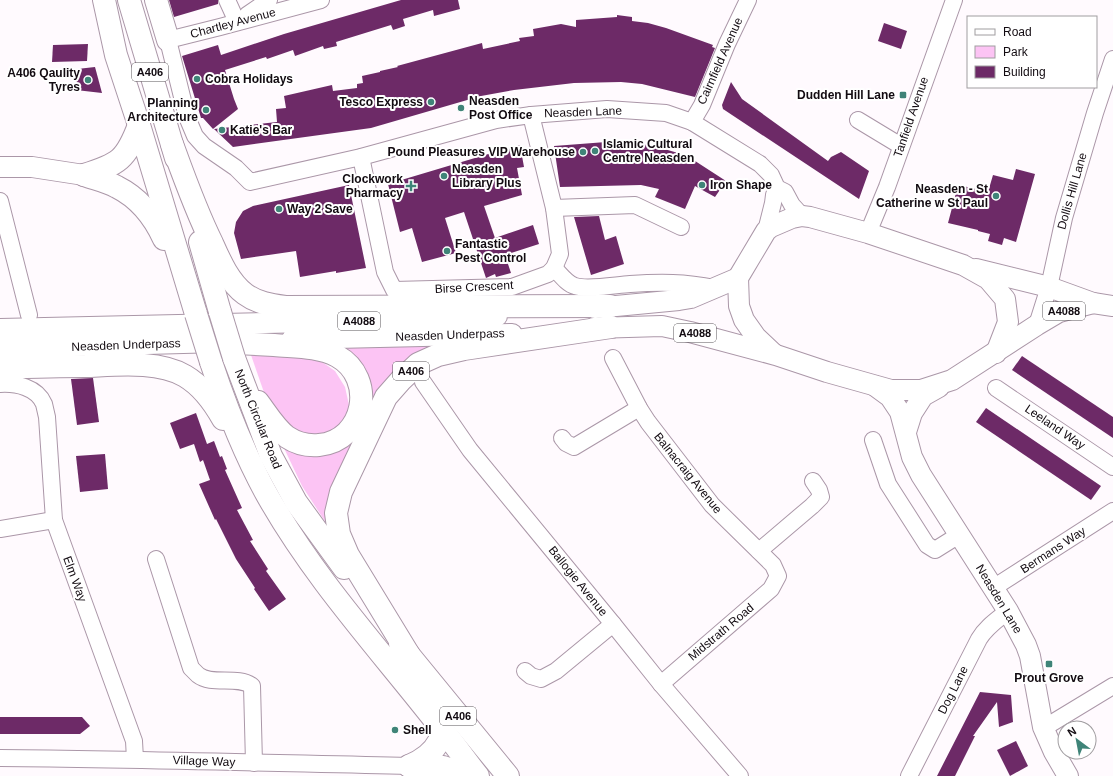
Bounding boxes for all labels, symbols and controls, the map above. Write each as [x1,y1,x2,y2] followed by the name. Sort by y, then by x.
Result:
[189,5,278,41] street label: Chartley Avenue
[695,15,746,107] street label: Cairnfield Avenue
[967,16,1097,88] legend
[1003,25,1032,39] text: Road
[1003,45,1029,59] text: Park
[132,63,168,81] road number: A406
[1003,65,1046,79] text: Building
[7,66,80,94] place label: A406 Qaulity Tyres
[205,72,293,86] place label: Cobra Holidays
[192,74,202,84] marker: Cobra Holidays
[891,74,931,159] street label: Tanfield Avenue
[83,75,93,85] marker: A406 Qaulity Tyres
[797,88,895,102] place label: Dudden Hill Lane
[898,90,908,100] marker: Dudden Hill Lane
[469,94,533,122] place label: Neasden Post Office
[339,95,423,109] place label: Tesco Express
[127,96,198,124] place label: Planning Architecture
[426,97,436,107] marker: Tesco Express
[456,103,466,113] marker: Neasden Post Office
[544,104,623,120] street label: Neasden Lane
[201,105,211,115] marker: Planning Architecture
[230,123,293,137] place label: Katie's Bar
[217,125,227,135] marker: Katie's Bar
[603,137,694,165] place label: Islamic Cultural Centre Neasden
[388,145,575,159] place label: Pound Pleasures VIP Warehouse
[590,146,600,156] marker: Islamic Cultural Centre Neasden
[578,147,588,157] marker: Pound Pleasures VIP Warehouse
[1054,151,1090,231] street label: Dollis Hill Lane
[452,162,522,190] place label: Neasden Library Plus
[439,171,449,181] marker: Neasden Library Plus
[342,172,403,200] place label: Clockwork Pharmacy
[710,178,772,192] place label: Iron Shape
[697,180,707,190] marker: Iron Shape
[406,181,416,191] marker: Clockwork Pharmacy
[876,182,988,210] place label: Neasden - St Catherine w St Paul
[991,191,1001,201] marker: Neasden - St Catherine w St Paul
[287,202,353,216] place label: Way 2 Save
[274,204,284,214] marker: Way 2 Save
[455,237,526,265] place label: Fantastic Pest Control
[442,246,452,256] marker: Fantastic Pest Control
[434,278,514,296] street label: Birse Crescent
[1043,302,1085,320] road number: A4088
[338,312,380,330] road number: A4088
[674,324,716,342] road number: A4088
[395,326,505,344] street label: Neasden Underpass
[71,336,181,354] street label: Neasden Underpass
[393,362,429,380] road number: A406
[232,367,284,471] street label: North Circular Road
[1022,402,1088,452] street label: Leeland Way
[651,430,725,516] street label: Balnacraig Avenue
[1018,524,1088,576] street label: Bermans Way
[546,543,611,619] street label: Ballogie Avenue
[60,554,90,604] street label: Elm Way
[973,562,1025,636] street label: Neasden Lane
[685,600,757,664] street label: Midstrath Road
[1044,659,1054,669] marker: Prout Grove
[935,663,971,716] street label: Dog Lane
[1014,671,1084,685] place label: Prout Grove
[440,707,476,725] road number: A406
[1057,720,1097,760] north arrow
[403,723,432,737] place label: Shell
[1065,724,1078,739] text: N
[390,725,400,735] marker: Shell
[172,753,236,769] street label: Village Way

